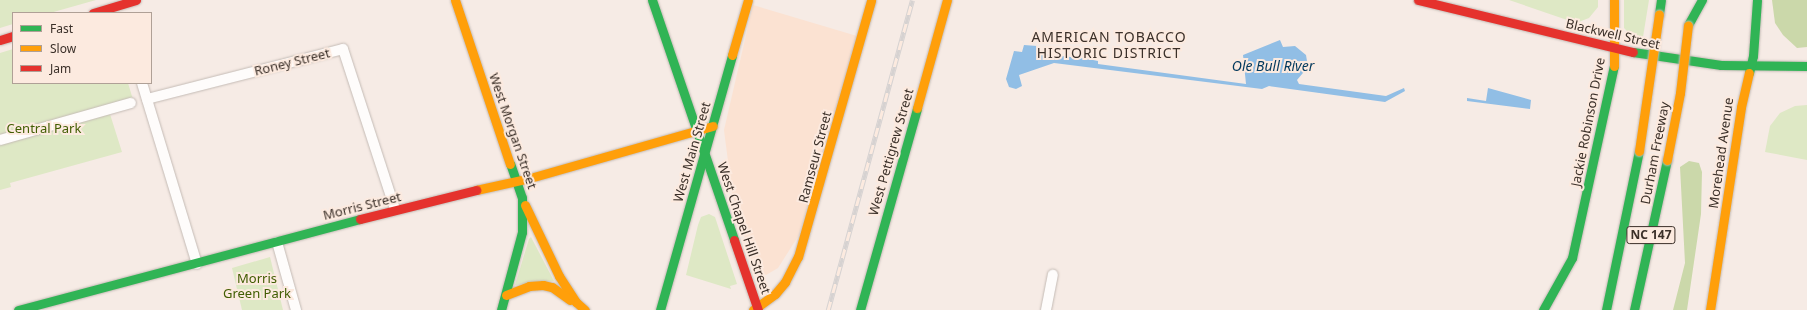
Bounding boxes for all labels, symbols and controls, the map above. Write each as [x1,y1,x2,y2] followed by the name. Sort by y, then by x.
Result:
[12,12,152,84] legend
[1564,16,1662,52] street label: Blackwell Street
[50,20,73,37] text: Fast
[1031,29,1187,62] district label: AMERICAN TOBACCO HISTORIC DISTRICT
[50,40,76,57] text: Slow
[253,45,331,79] street label: Roney Street
[1568,56,1608,188] street label: Jackie Robinson Drive
[1232,58,1314,74] water label: Ole Bull River
[50,60,71,77] text: Jam
[486,71,540,191] street label: West Morgan Street
[865,87,917,217] street label: West Pettigrew Street
[1705,97,1737,209] street label: Morehead Avenue
[670,100,714,204] street label: West Main Street
[1637,100,1673,206] street label: Durham Freeway
[795,109,835,205] street label: Ramseur Street
[7,120,81,136] park label: Central Park
[714,160,774,296] street label: West Chapel Hill Street
[321,189,403,223] street label: Morris Street
[1626,225,1676,245] road number: NC 147
[223,271,291,302] park label: Morris Green Park

